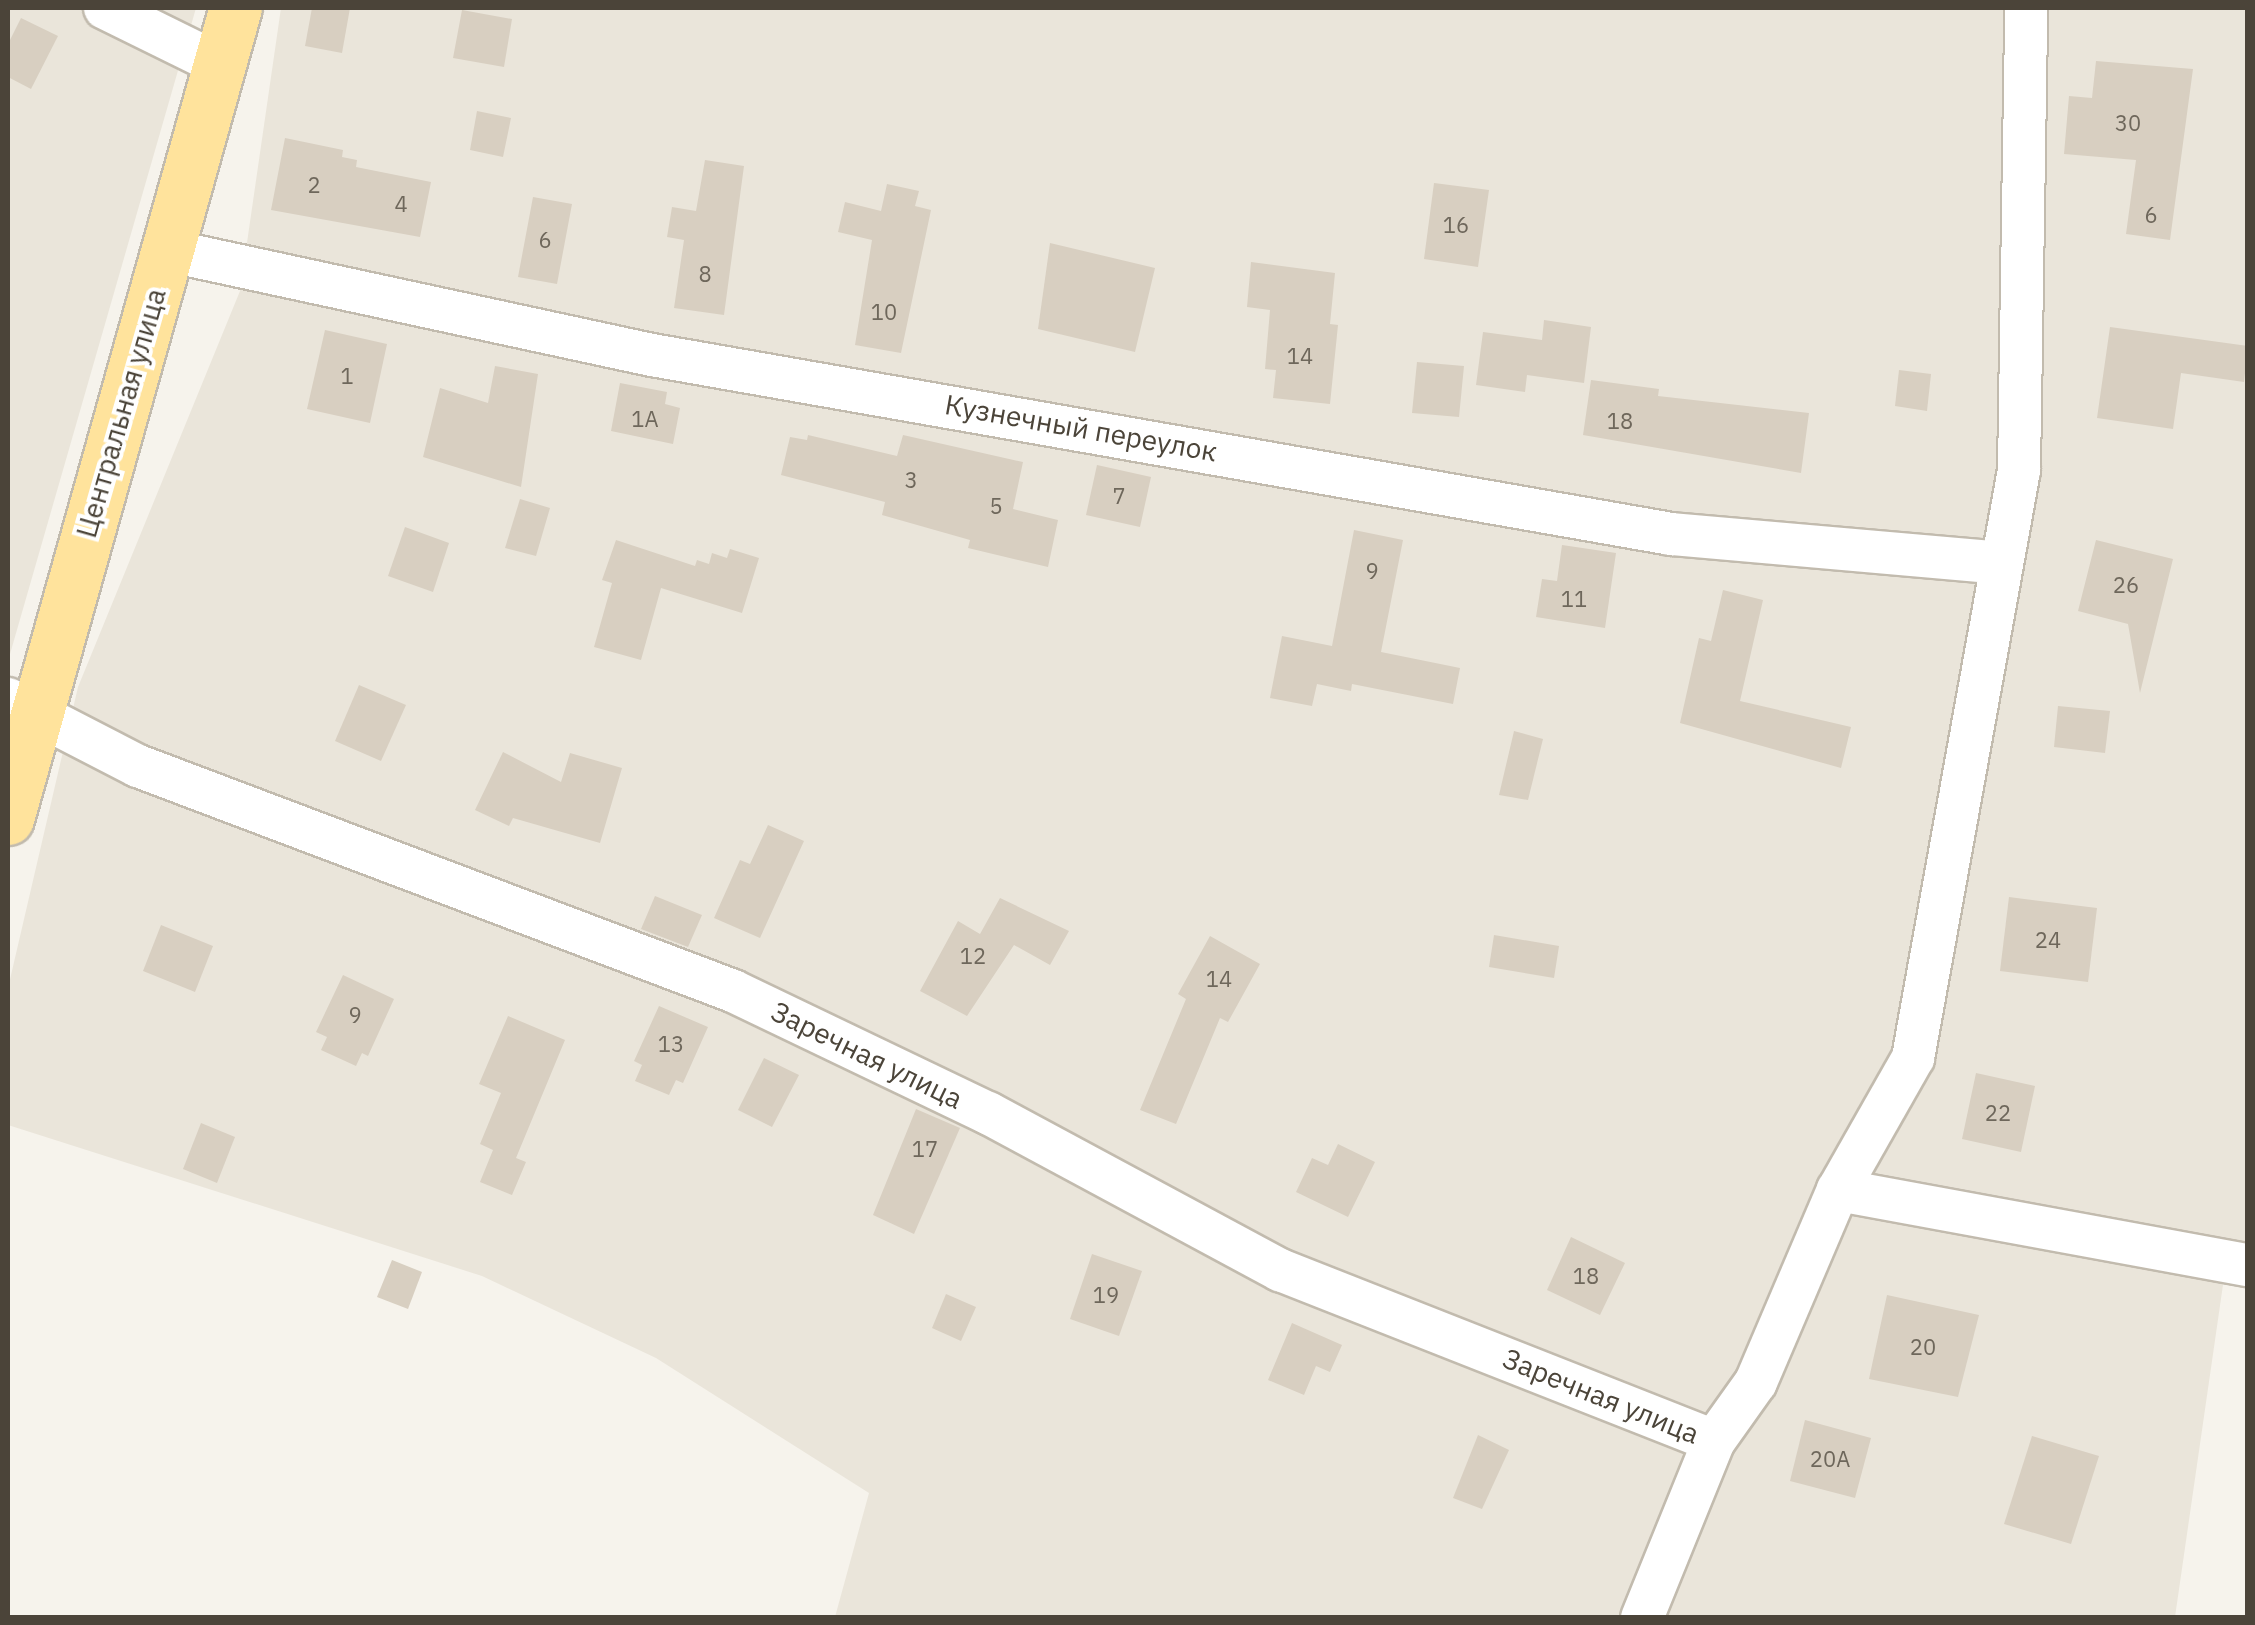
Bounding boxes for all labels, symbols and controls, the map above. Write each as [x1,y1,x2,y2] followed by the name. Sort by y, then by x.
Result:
[2115,110,2141,136] house number: 30
[307,172,321,198] house number: 2
[394,191,408,217] house number: 4
[2144,202,2158,228] house number: 6
[1443,212,1469,238] house number: 16
[538,227,552,253] house number: 6
[698,261,712,287] house number: 8
[69,284,173,542] street label: Центральная улица
[871,299,897,325] house number: 10
[1287,343,1313,369] house number: 14
[340,363,354,389] house number: 1
[942,388,1220,468] street label: Кузнечный переулок
[631,406,659,432] house number: 1А
[1607,408,1633,434] house number: 18
[904,467,918,493] house number: 3
[1112,483,1126,509] house number: 7
[989,493,1003,519] house number: 5
[1365,558,1379,584] house number: 9
[2113,572,2139,598] house number: 26
[1561,586,1587,612] house number: 11
[2035,927,2061,953] house number: 24
[960,943,986,969] house number: 12
[1206,966,1232,992] house number: 14
[766,994,968,1116] street label: Заречная улица
[348,1002,362,1028] house number: 9
[658,1031,684,1057] house number: 13
[1985,1100,2011,1126] house number: 22
[912,1136,938,1162] house number: 17
[1573,1263,1599,1289] house number: 18
[1093,1282,1119,1308] house number: 19
[1910,1334,1936,1360] house number: 20
[1498,1341,1704,1451] street label: Заречная улица
[1810,1446,1850,1472] house number: 20А

